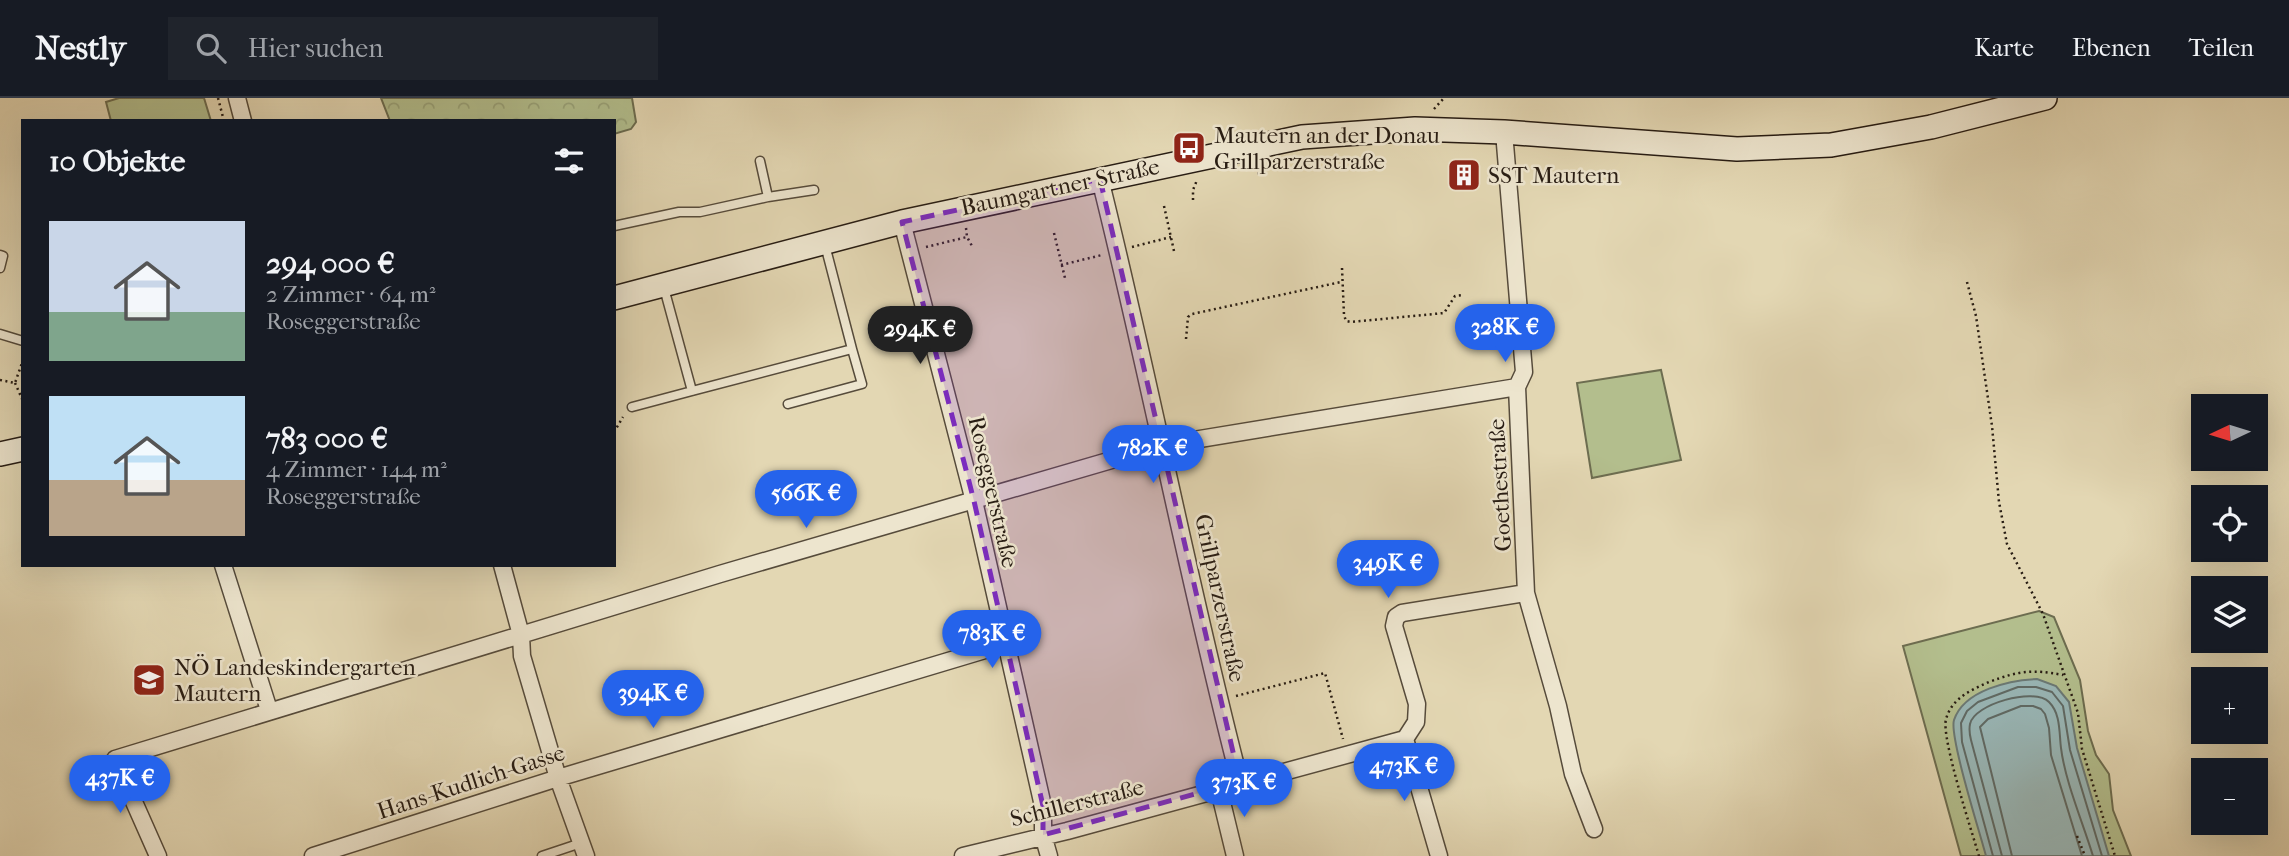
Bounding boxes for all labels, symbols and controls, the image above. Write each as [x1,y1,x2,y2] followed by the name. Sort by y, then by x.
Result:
[168,17,658,80] search box
[35,29,126,68] text: Nestly
[192,29,230,67] icon: search
[248,33,383,64] text: Hier suchen
[1974,34,2034,62] text: Karte
[2072,34,2151,62] text: Ebenen
[2189,34,2254,62] text: Teilen
[1214,122,1440,175] place label: Mautern an der Donau Grillparzerstraße
[1170,129,1208,167] bus stop icon: Mautern an der Donau Grillparzerstraße
[550,142,588,180] icon: filters
[49,144,185,179] text: 10 Objekte
[958,153,1162,221] street label: Baumgartner Straße
[1445,156,1483,194] building icon: SST Mautern
[1488,162,1620,189] place label: SST Mautern
[266,246,395,281] text: 294 000 €
[105,249,189,333] icon: home
[266,281,435,308] text: 2 Zimmer · 64 m²
[1448,304,1562,364] pin: 328K €
[863,306,977,366] pin: 294K €
[266,308,421,335] text: Roseggerstraße
[1471,313,1539,340] text: 328K €
[884,315,956,342] text: 294K €
[2191,394,2268,471] north arrow
[2191,394,2268,835] map controls
[962,414,1024,570] street label: Roseggerstraße
[1483,418,1517,552] street label: Goethestraße
[266,421,388,456] text: 783 000 €
[105,424,189,508] icon: home
[1096,426,1210,485] pin: 782K €
[1118,434,1188,461] text: 782K €
[266,456,447,483] text: 4 Zimmer · 144 m²
[749,470,863,530] pin: 566K €
[771,479,841,506] text: 566K €
[266,483,421,510] text: Roseggerstraße
[2191,485,2268,562] button: locate
[1189,512,1251,684] street label: Grillparzerstraße
[1331,540,1445,600] pin: 349K €
[1353,549,1423,576] text: 349K €
[2191,576,2268,653] button: layers
[935,610,1049,670] pin: 783K €
[958,619,1026,646] text: 783K €
[174,654,416,707] place label: NÖ Landeskindergarten Mautern
[130,661,168,699] school or university icon: NÖ Landeskindergarten Mautern
[2191,667,2268,744] button: +
[596,670,710,730] pin: 394K €
[618,679,688,706] text: 394K €
[374,739,568,825] street label: Hans-Kudlich-Gasse
[1347,744,1461,803] pin: 473K €
[1370,752,1438,779] text: 473K €
[63,756,177,815] pin: 437K €
[2191,758,2268,835] button: −
[1187,760,1301,819] pin: 373K €
[85,764,155,791] text: 437K €
[1211,768,1277,795] text: 373K €
[1008,773,1146,833] street label: Schillerstraße

